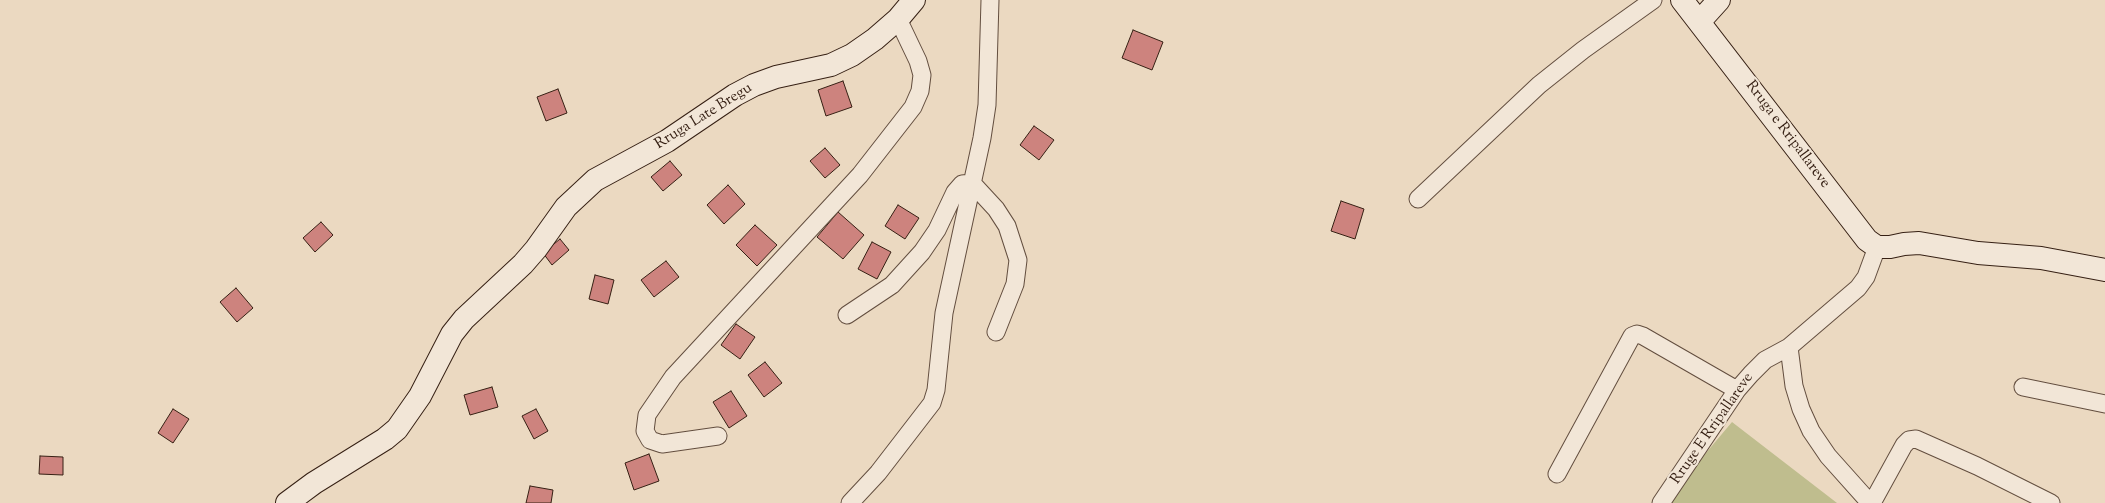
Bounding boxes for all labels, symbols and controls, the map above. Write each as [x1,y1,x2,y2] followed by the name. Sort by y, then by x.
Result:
[1741,78,1833,192] street label: Rruga e Rripallareve
[652,80,756,154] street label: Rruga Late Bregu
[1668,370,1758,488] street label: Rruge E Rripallareve

